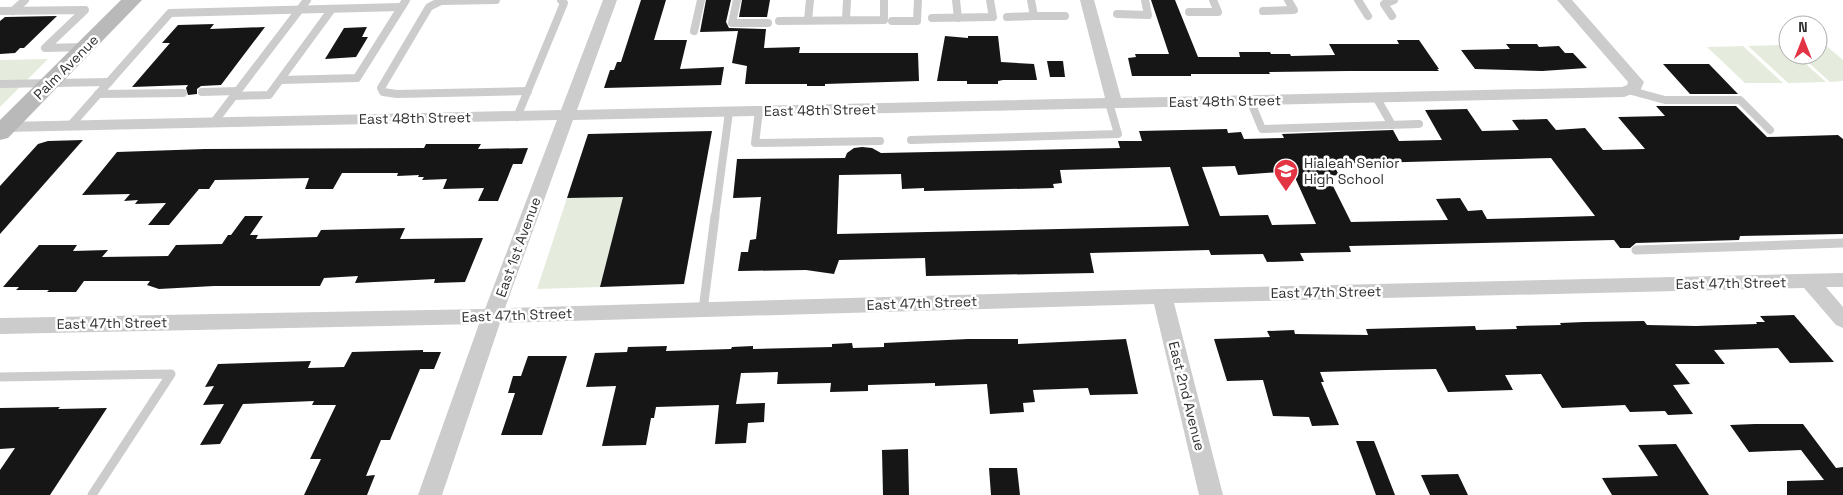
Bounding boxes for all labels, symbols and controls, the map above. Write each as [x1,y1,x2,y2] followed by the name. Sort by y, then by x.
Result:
[1778,15,1828,65] north arrow
[1798,18,1808,36] text: N
[30,31,102,103] street label: Palm Avenue
[1169,91,1281,111] street label: East 48th Street
[764,100,876,120] street label: East 48th Street
[359,108,471,128] street label: East 48th Street
[1304,154,1399,188] place label: Hialeah Senior High School
[1273,158,1299,192] school or university icon: Hialeah Senior High School
[492,194,544,300] street label: East 1st Avenue
[1675,273,1787,293] street label: East 47th Street
[1270,282,1382,302] street label: East 47th Street
[866,292,978,314] street label: East 47th Street
[461,304,573,326] street label: East 47th Street
[56,313,168,333] street label: East 47th Street
[1165,339,1209,453] street label: East 2nd Avenue

